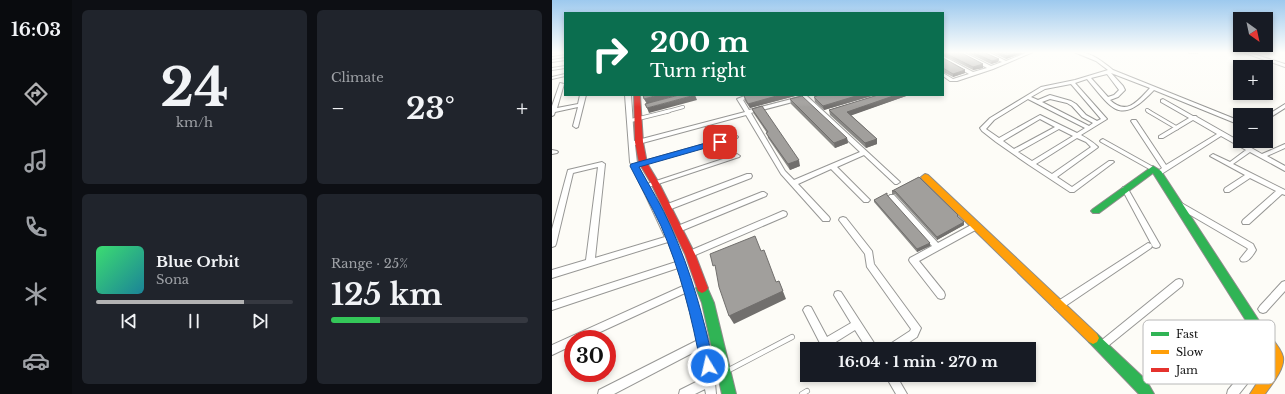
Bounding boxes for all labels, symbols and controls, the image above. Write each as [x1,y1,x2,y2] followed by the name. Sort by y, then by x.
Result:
[1233,12,1273,52] north arrow
[1233,12,1273,148] map controls
[11,19,61,41] text: 16:03
[650,25,749,60] text: 200 m
[584,28,636,80] icon: right
[160,56,229,120] text: 24
[650,60,746,82] text: Turn right
[1233,60,1273,100] button: +
[331,69,384,86] text: Climate
[22,80,50,108] icon: directions
[406,90,455,127] text: 23°
[331,95,345,122] text: −
[516,95,528,122] text: +
[1233,108,1273,148] button: −
[176,114,213,131] text: km/h
[703,125,737,159] pin
[709,131,731,153] icon: arrive
[22,147,50,175] icon: music
[22,213,50,241] icon: phone
[156,252,239,271] text: Blue Orbit
[331,255,408,272] text: Range · 25%
[156,271,189,288] text: Sona
[331,276,443,313] text: 125 km
[22,280,50,308] icon: climate
[118,310,140,332] icon: previous
[183,310,205,332] icon: pause
[249,310,271,332] icon: next
[1143,320,1275,384] legend
[1176,327,1199,341] text: Fast
[564,330,616,382] speed limit sign: 30
[687,345,729,387] position arrow
[1176,345,1204,359] text: Slow
[22,347,50,375] icon: car
[838,352,998,371] text: 16:04 · 1 min · 270 m
[1174,363,1198,377] text: Jam

